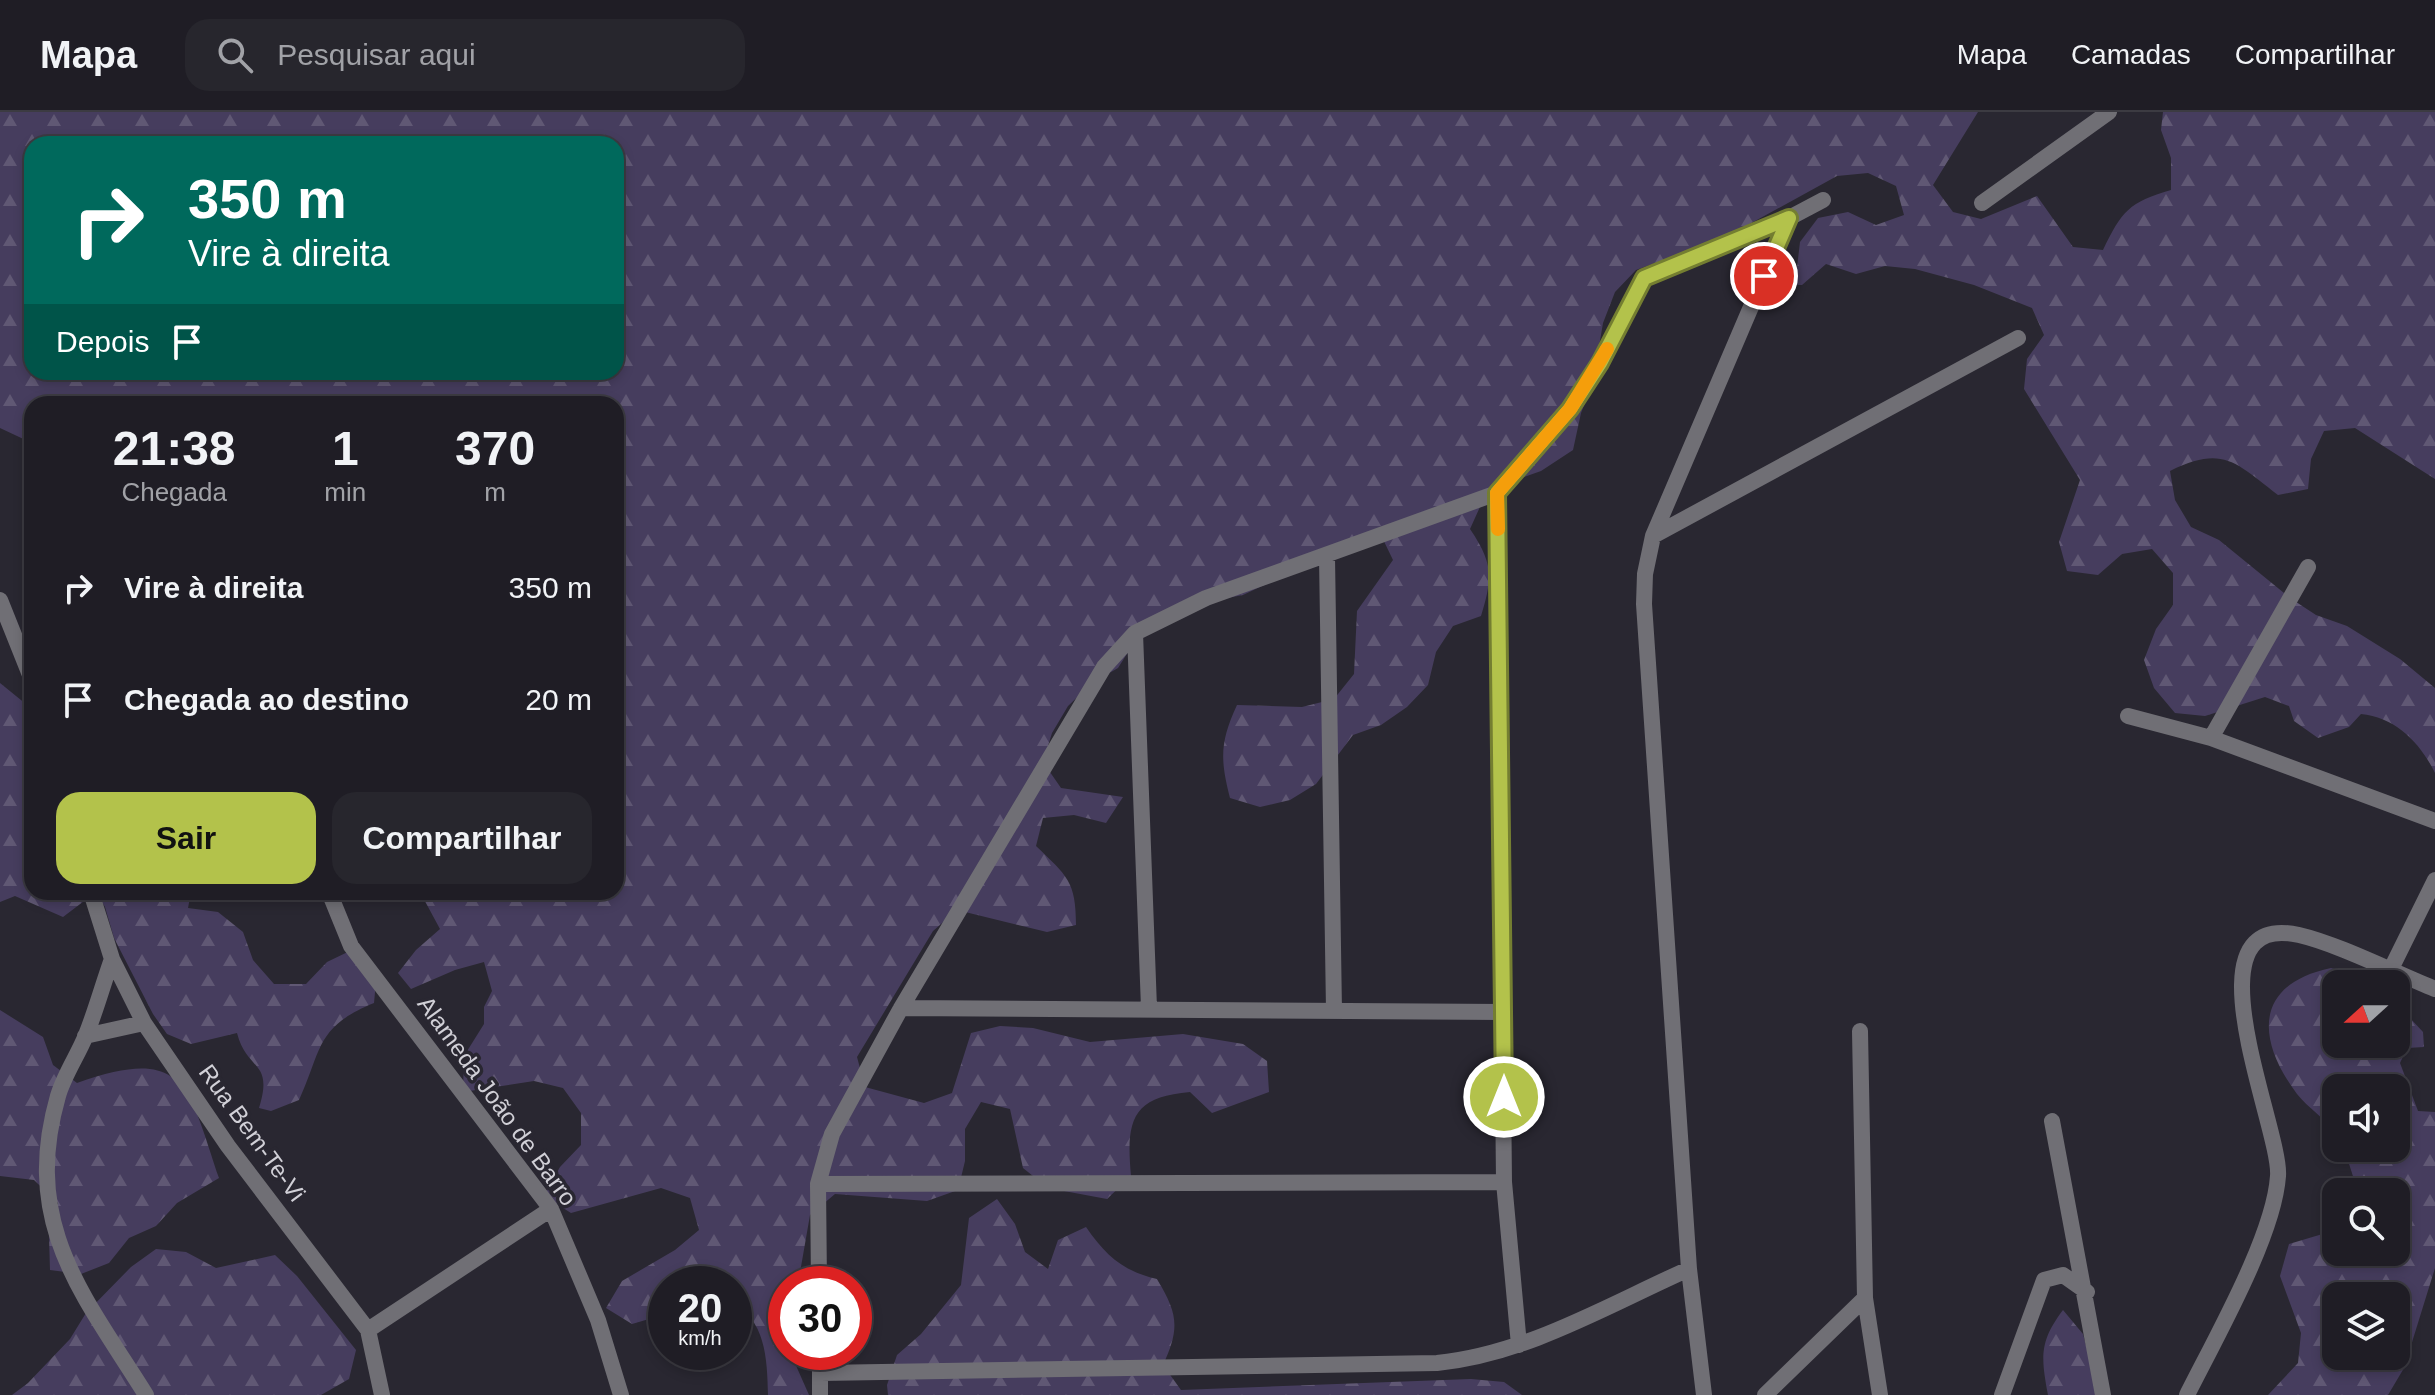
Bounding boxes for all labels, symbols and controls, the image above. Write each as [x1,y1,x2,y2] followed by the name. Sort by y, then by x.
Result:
[185,19,745,91] search box
[213,33,257,77] icon: search
[40,34,137,76] text: Mapa
[277,38,476,71] text: Pesquisar aqui
[1957,39,2027,70] text: Mapa
[2071,39,2191,70] text: Camadas
[2235,39,2395,70] text: Compartilhar
[188,167,347,230] text: 350 m
[56,168,160,272] icon: right
[188,233,389,274] text: Vire à direita
[1730,242,1798,310] pin
[1742,254,1786,298] icon: arrive
[165,320,209,364] icon: arrive
[56,325,149,358] text: Depois
[113,422,236,475] text: 21:38
[332,422,359,475] text: 1
[455,422,535,475] text: 370
[121,477,227,507] text: Chegada
[324,477,366,507] text: min
[484,477,506,507] text: m
[56,566,100,610] icon: right
[124,571,304,604] text: Vire à direita
[509,571,592,604] text: 350 m
[56,678,100,722] icon: arrive
[124,683,409,716] text: Chegada ao destino
[525,683,592,716] text: 20 m
[56,792,316,884] button: Sair
[332,792,592,884] button: Compartilhar
[2322,970,2410,1058] north arrow
[2322,970,2410,1370] map controls
[412,991,582,1211] street label: Alameda João de Barro
[1462,1055,1546,1139] position arrow
[194,1059,311,1206] street label: Rua Bem-Te-Vi
[2322,1074,2410,1162] button: sound
[2322,1178,2410,1266] button: search
[768,1266,872,1370] speed limit sign: 30
[2322,1282,2410,1370] button: layers
[678,1286,722,1330] text: 20
[678,1327,722,1349] text: km/h

